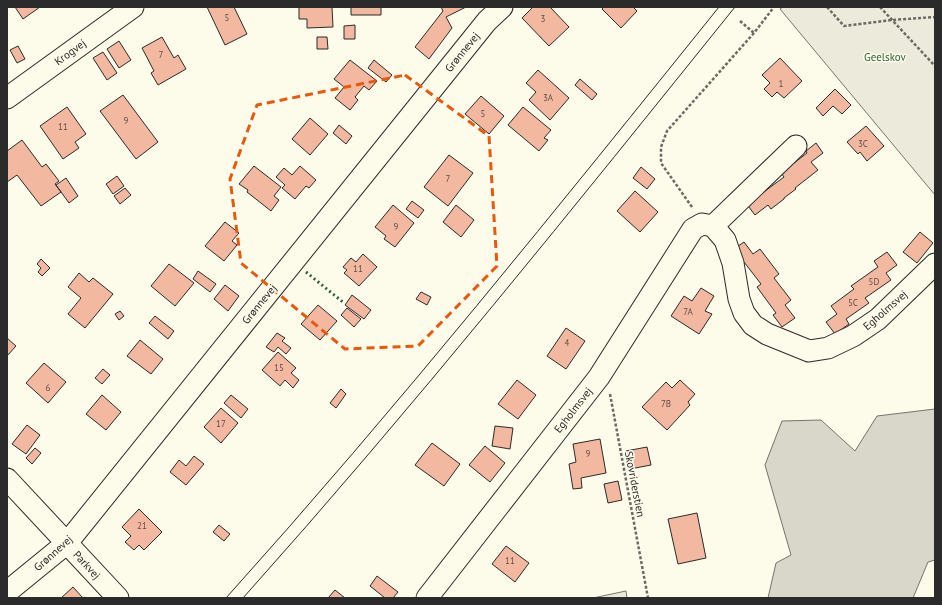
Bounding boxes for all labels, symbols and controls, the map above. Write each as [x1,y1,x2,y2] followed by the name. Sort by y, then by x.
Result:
[225,12,230,23] house number: 5
[541,13,546,24] house number: 3
[442,29,482,75] street label: Grønnevej
[51,36,89,68] street label: Krogvej
[159,49,164,60] house number: 7
[864,50,907,64] park label: Geelskov
[779,78,784,89] house number: 1
[543,92,554,103] house number: 3A
[481,108,486,119] house number: 5
[124,115,129,126] house number: 9
[58,121,68,132] house number: 11
[858,138,868,149] house number: 3C
[446,173,451,184] house number: 7
[394,221,399,232] house number: 9
[353,263,363,274] house number: 11
[869,276,880,287] house number: 5D
[239,281,279,327] street label: Grønnevej
[860,287,910,333] street label: Egholmsvej
[848,297,858,308] house number: 5C
[683,306,694,317] house number: 7A
[565,337,570,348] house number: 4
[274,362,284,373] house number: 15
[46,382,51,393] house number: 6
[551,384,595,436] street label: Egholmsvej
[661,398,671,409] house number: 7B
[216,418,226,429] house number: 17
[586,448,591,459] house number: 9
[622,450,648,518] street label: Skovriderstien
[137,520,147,531] house number: 21
[31,532,75,574] street label: Grønnevej
[70,548,104,582] street label: Parkvej
[505,555,515,566] house number: 11

